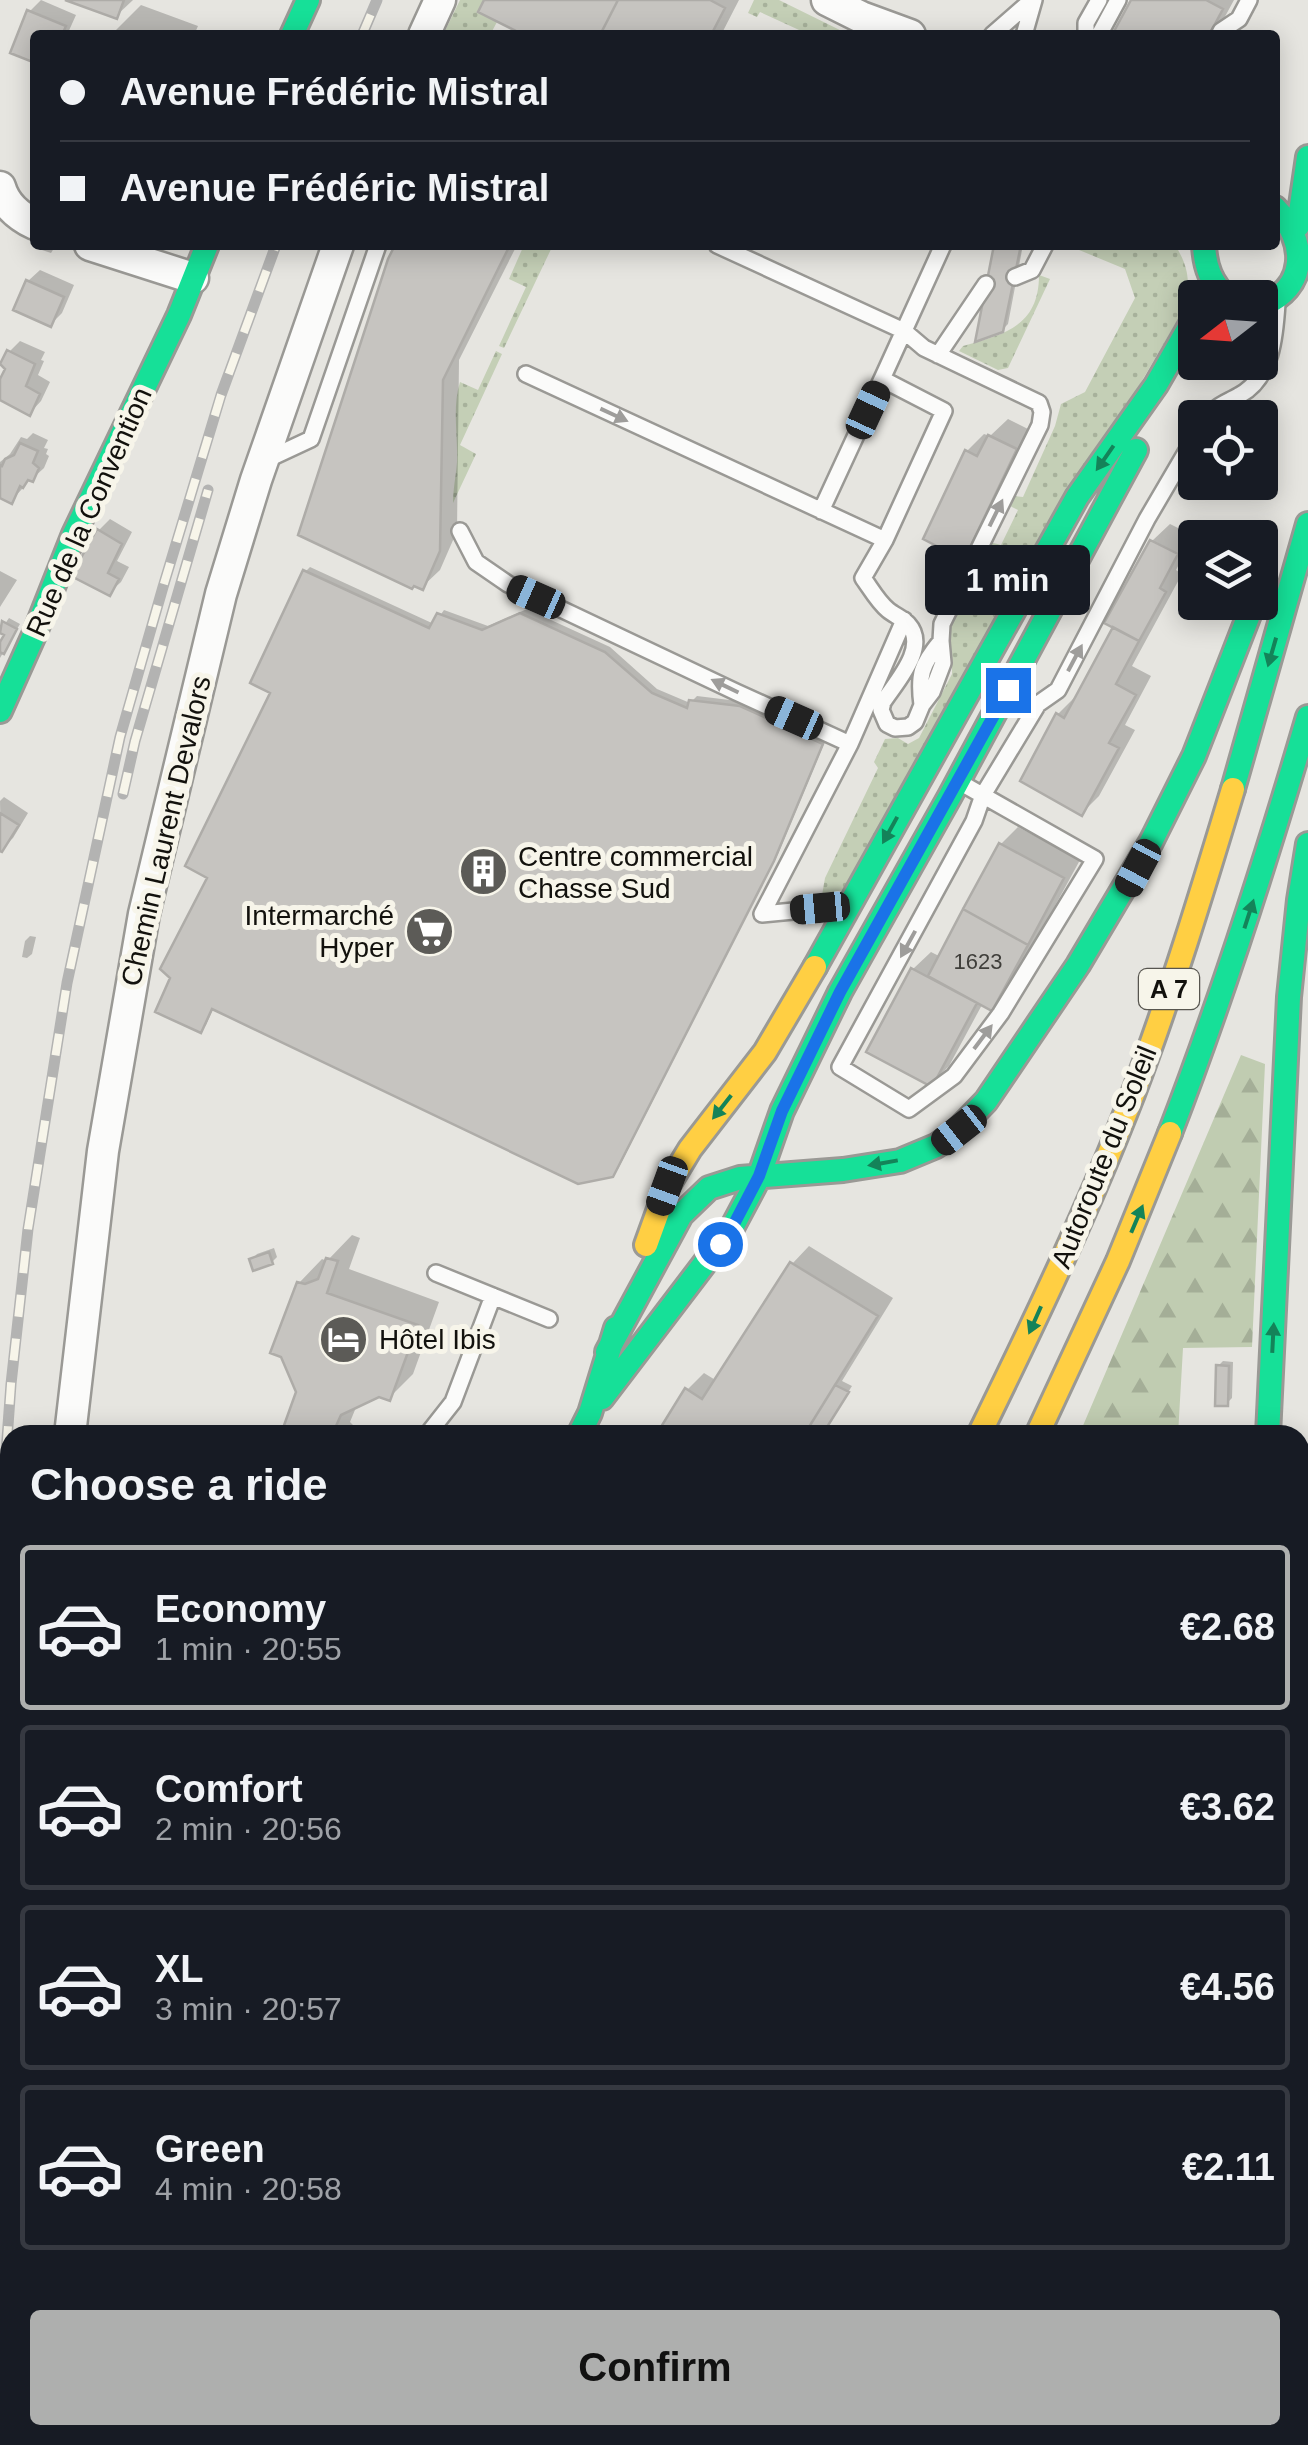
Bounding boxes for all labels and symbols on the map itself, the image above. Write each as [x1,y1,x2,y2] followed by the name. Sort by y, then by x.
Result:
[1178,280,1278,380] north arrow
[842,376,894,444] car
[20,383,158,641] street label: Rue de la Convention
[600,406,629,423] one-way arrow
[1096,444,1115,471] one-way arrow
[988,499,1005,528] one-way arrow
[926,545,1090,615] callout: 1 min
[502,571,570,623] car
[1263,636,1279,667] one-way arrow
[1066,643,1083,672] one-way arrow
[986,668,1031,713] route end
[115,673,217,989] street label: Chemin Laurent Devalors
[710,678,739,695] one-way arrow
[760,692,828,744] car
[882,816,900,844] one-way arrow
[1111,834,1165,902] car
[518,841,753,904] place label: Centre commercial Chasse Sud
[457,846,509,898] building icon: Centre commercial Chasse Sud
[789,890,851,926] car
[1242,899,1257,929] one-way arrow
[245,900,394,963] place label: Intermarché Hyper
[403,905,455,957] supermarket icon: Intermarché Hyper
[899,930,916,959] one-way arrow
[954,949,1002,974] house number: 1623
[1139,969,1199,1009] road number: A 7
[972,1024,993,1050] one-way arrow
[1045,1042,1163,1272] street label: Autoroute du Soleil
[712,1094,732,1120] one-way arrow
[926,1100,992,1160] car
[643,1153,691,1219] car
[867,1156,898,1171] one-way arrow
[1129,1204,1145,1234] one-way arrow
[698,1222,743,1267] route start
[1027,1305,1043,1335] one-way arrow
[318,1313,370,1365] hotel icon: Hôtel Ibis
[1265,1321,1281,1353] one-way arrow
[379,1324,496,1355] place label: Hôtel Ibis

